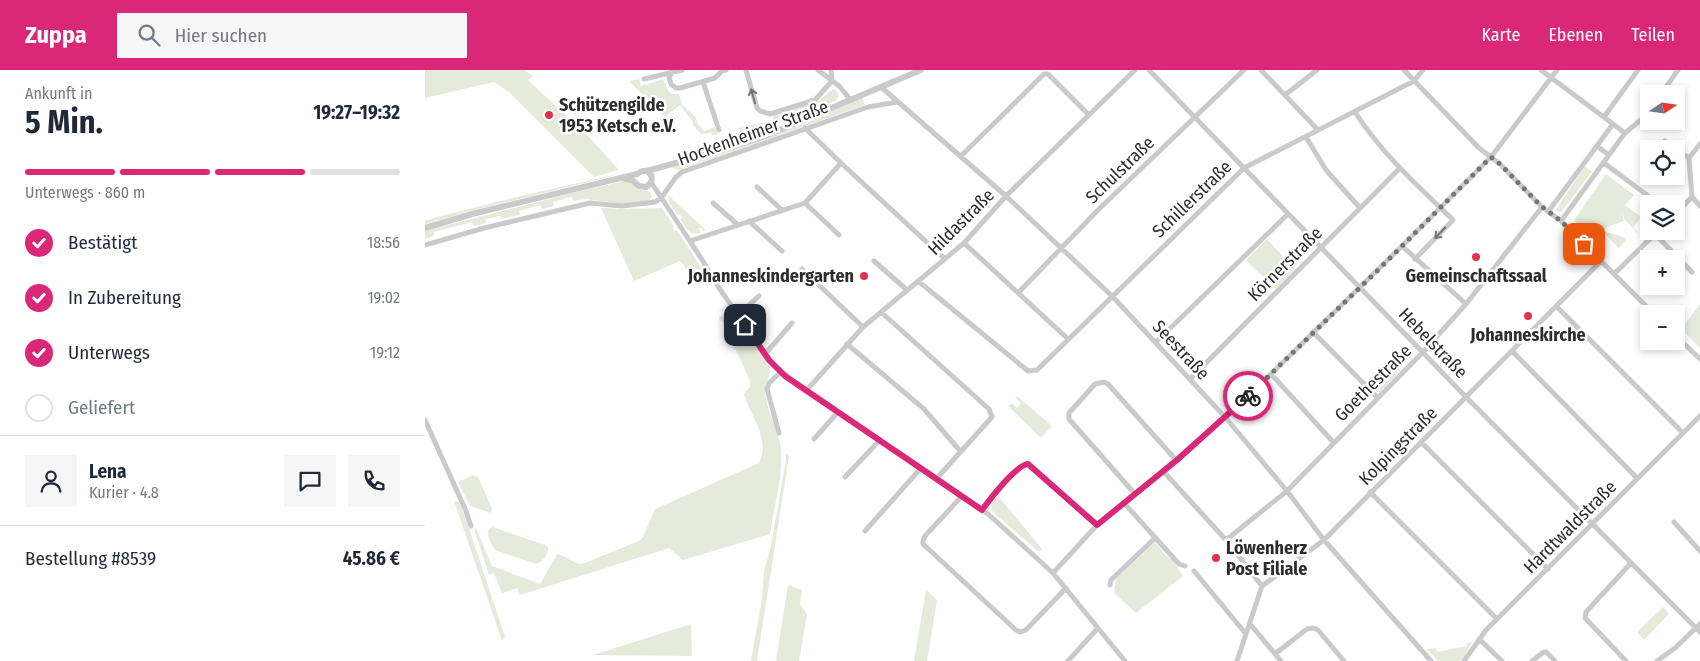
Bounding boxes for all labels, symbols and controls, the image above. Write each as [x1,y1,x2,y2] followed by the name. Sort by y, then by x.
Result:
[117,13,467,58] search box
[25,21,87,49] text: Zuppa
[135,21,163,49] icon: search
[175,24,267,47] text: Hier suchen
[1481,24,1520,46] text: Karte
[1548,24,1603,46] text: Ebenen
[1631,24,1675,46] text: Teilen
[25,84,92,103] text: Ankunft in
[1640,85,1685,130] north arrow
[1640,85,1685,350] map controls
[748,88,758,104] one-way arrow
[559,94,676,137] place label: Schützengilde 1953 Ketsch e.V.
[675,95,831,170] street label: Hockenheimer Straße
[313,101,400,124] text: 19:27–19:32
[25,103,103,141] text: 5 Min.
[543,109,555,121] marker: Schützengilde 1953 Ketsch e.V.
[1081,132,1159,208] street label: Schulstraße
[1640,140,1685,185] button: locate
[1148,156,1236,242] street label: Schillerstraße
[25,183,145,202] text: Unterwegs · 860 m
[923,184,999,260] street label: Hildastraße
[1640,195,1685,240] button: layers
[1243,222,1327,306] street label: Körnerstraße
[1563,223,1605,265] pin
[1434,227,1446,239] one-way arrow
[25,229,53,257] icon: check
[1570,230,1598,258] icon: bag
[68,231,137,254] text: Bestätigt
[367,233,400,252] text: 18:56
[1640,250,1685,295] button: +
[1470,251,1482,263] marker: Gemeinschaftssaal
[687,265,854,287] place label: Johanneskindergarten
[1405,265,1547,287] place label: Gemeinschaftssaal
[858,270,870,282] marker: Johanneskindergarten
[25,284,53,312] icon: check
[68,286,181,309] text: In Zubereitung
[367,288,400,307] text: 19:02
[1394,303,1472,383] street label: Hebelstraße
[724,304,766,346] pin
[1640,305,1685,350] button: −
[1522,310,1534,322] marker: Johanneskirche
[731,311,759,339] icon: home
[1148,316,1214,384] street label: Seestraße
[1469,324,1586,346] place label: Johanneskirche
[25,339,53,367] icon: check
[1330,340,1416,426] street label: Goethestraße
[68,341,150,364] text: Unterwegs
[370,343,400,362] text: 19:12
[1223,371,1273,421] courier
[1234,382,1262,410] icon: bike
[68,396,135,419] text: Geliefert
[1354,402,1442,490] street label: Kolpingstraße
[25,455,77,507] button: person
[284,455,336,507] button: chat
[348,455,400,507] button: phone
[89,460,127,483] text: Lena
[1519,476,1621,578] street label: Hardtwaldstraße
[89,483,159,502] text: Kurier · 4.8
[1226,537,1308,580] place label: Löwenherz Post Filiale
[25,547,156,570] text: Bestellung #8539
[343,547,400,570] text: 45.86 €
[1210,552,1222,564] marker: Löwenherz Post Filiale

